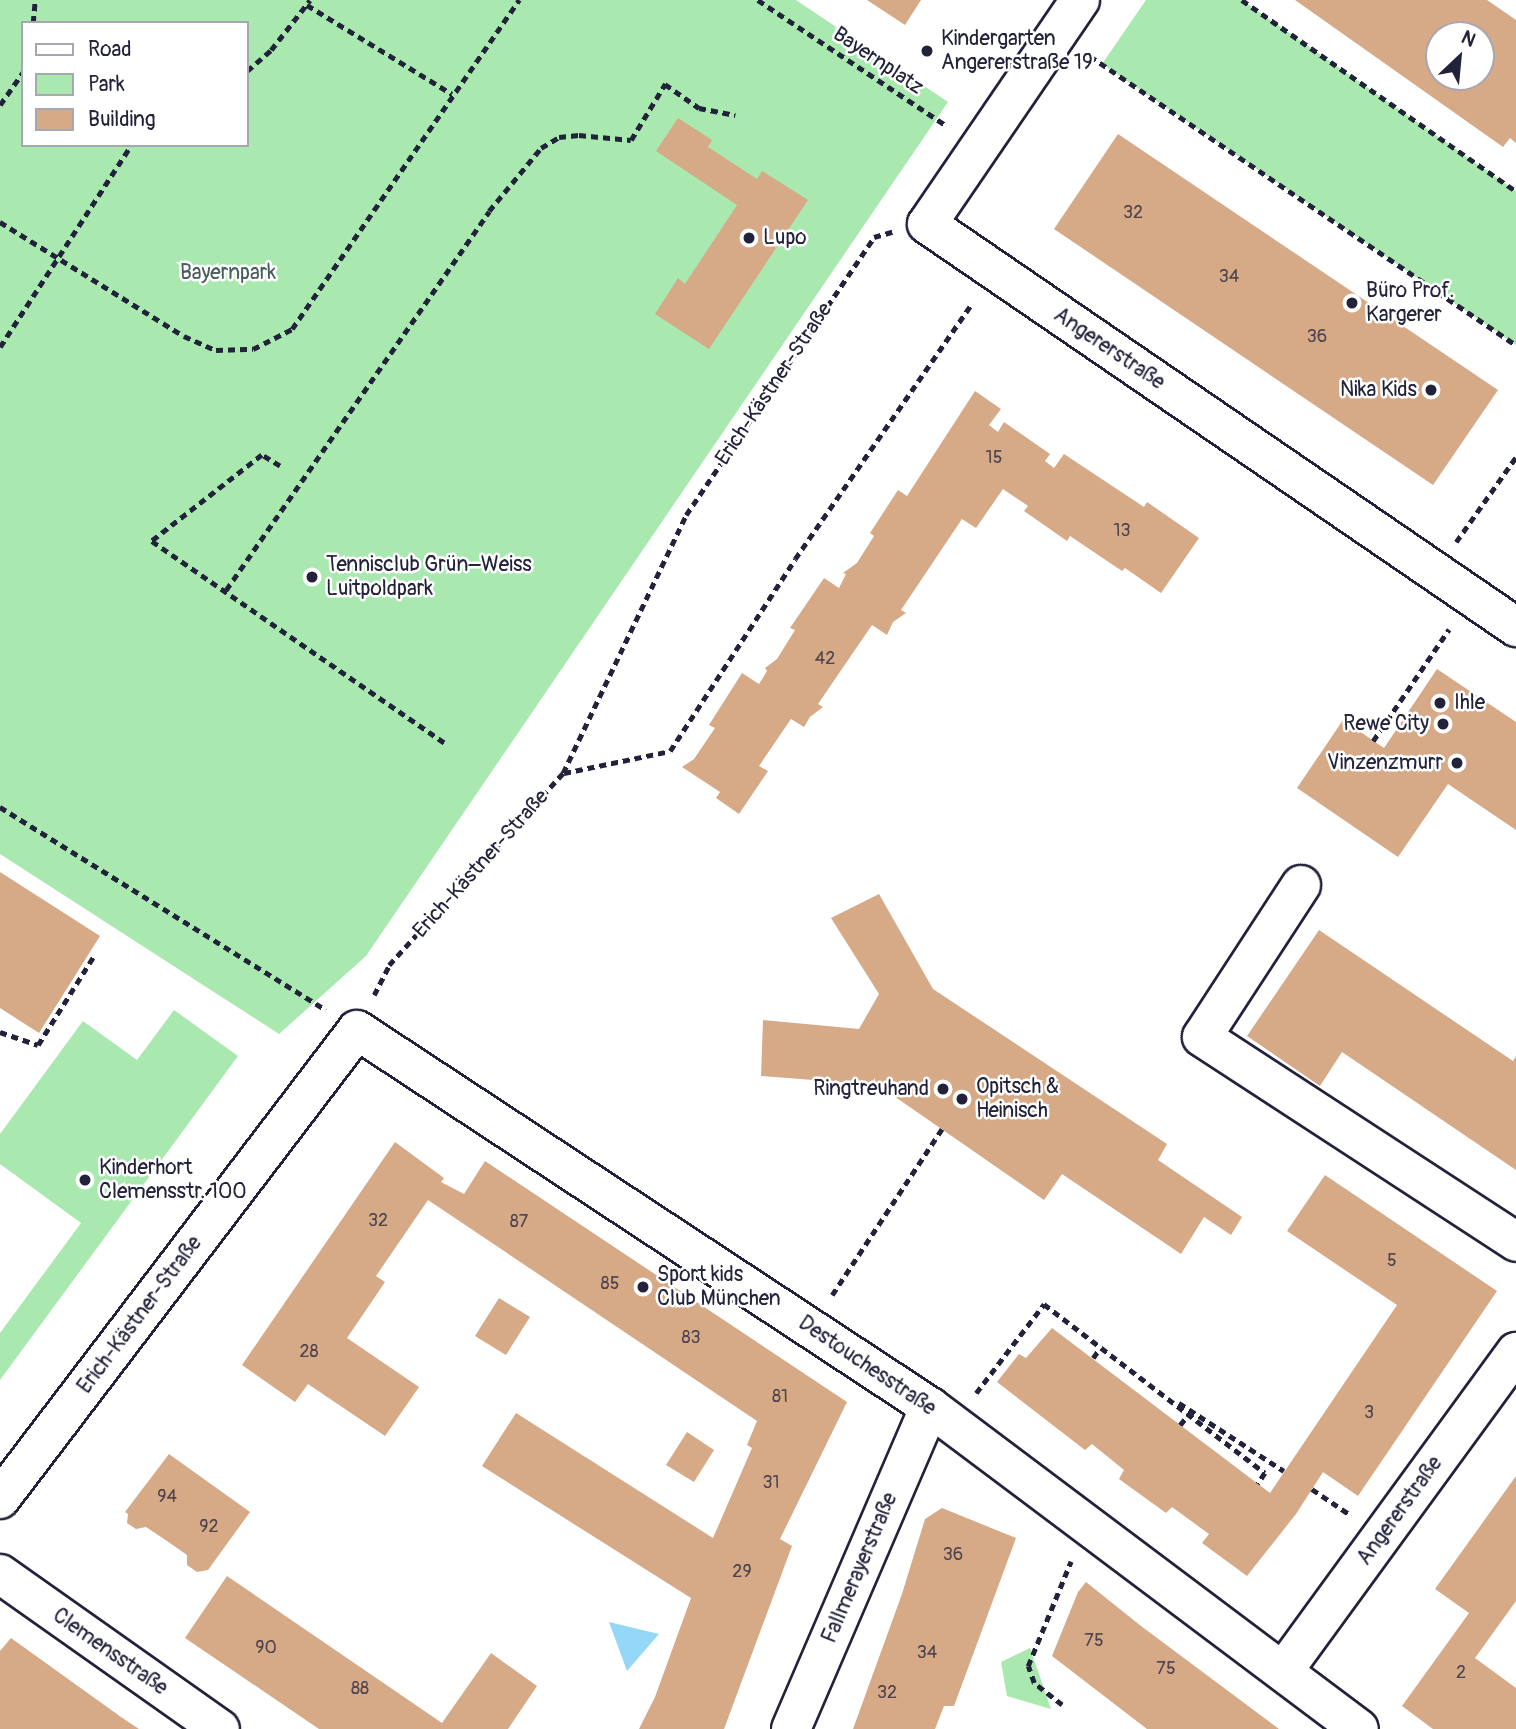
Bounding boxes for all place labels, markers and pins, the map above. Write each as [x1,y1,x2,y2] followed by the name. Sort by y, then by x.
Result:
[941,26,1093,76] place label: Kindergarten Angererstraße 19
[919,43,935,59] marker: Kindergarten Angererstraße 19
[763,225,807,251] place label: Lupo
[741,230,757,246] marker: Lupo
[1366,278,1454,328] place label: Büro Prof. Kargerer
[1344,295,1360,311] marker: Büro Prof. Kargerer
[1340,377,1417,403] place label: Nika Kids
[1423,382,1439,398] marker: Nika Kids
[326,552,532,602] place label: Tennisclub Grün–Weiss Luitpoldpark
[304,569,320,585] marker: Tennisclub Grün–Weiss Luitpoldpark
[1454,690,1485,716] place label: Ihle
[1432,695,1448,711] marker: Ihle
[1343,711,1429,737] place label: Rewe City
[1435,716,1451,732] marker: Rewe City
[1327,750,1443,776] place label: Vinzenzmurr
[1449,755,1465,771] marker: Vinzenzmurr
[976,1074,1059,1124] place label: Opitsch & Heinisch
[813,1076,929,1102] place label: Ringtreuhand
[935,1081,951,1097] marker: Ringtreuhand
[954,1091,970,1107] marker: Opitsch & Heinisch
[99,1155,247,1205] place label: Kinderhort Clemensstr. 100
[77,1172,93,1188] marker: Kinderhort Clemensstr. 100
[657,1262,781,1312] place label: Sport kids Club München
[635,1279,651,1295] marker: Sport kids Club München

